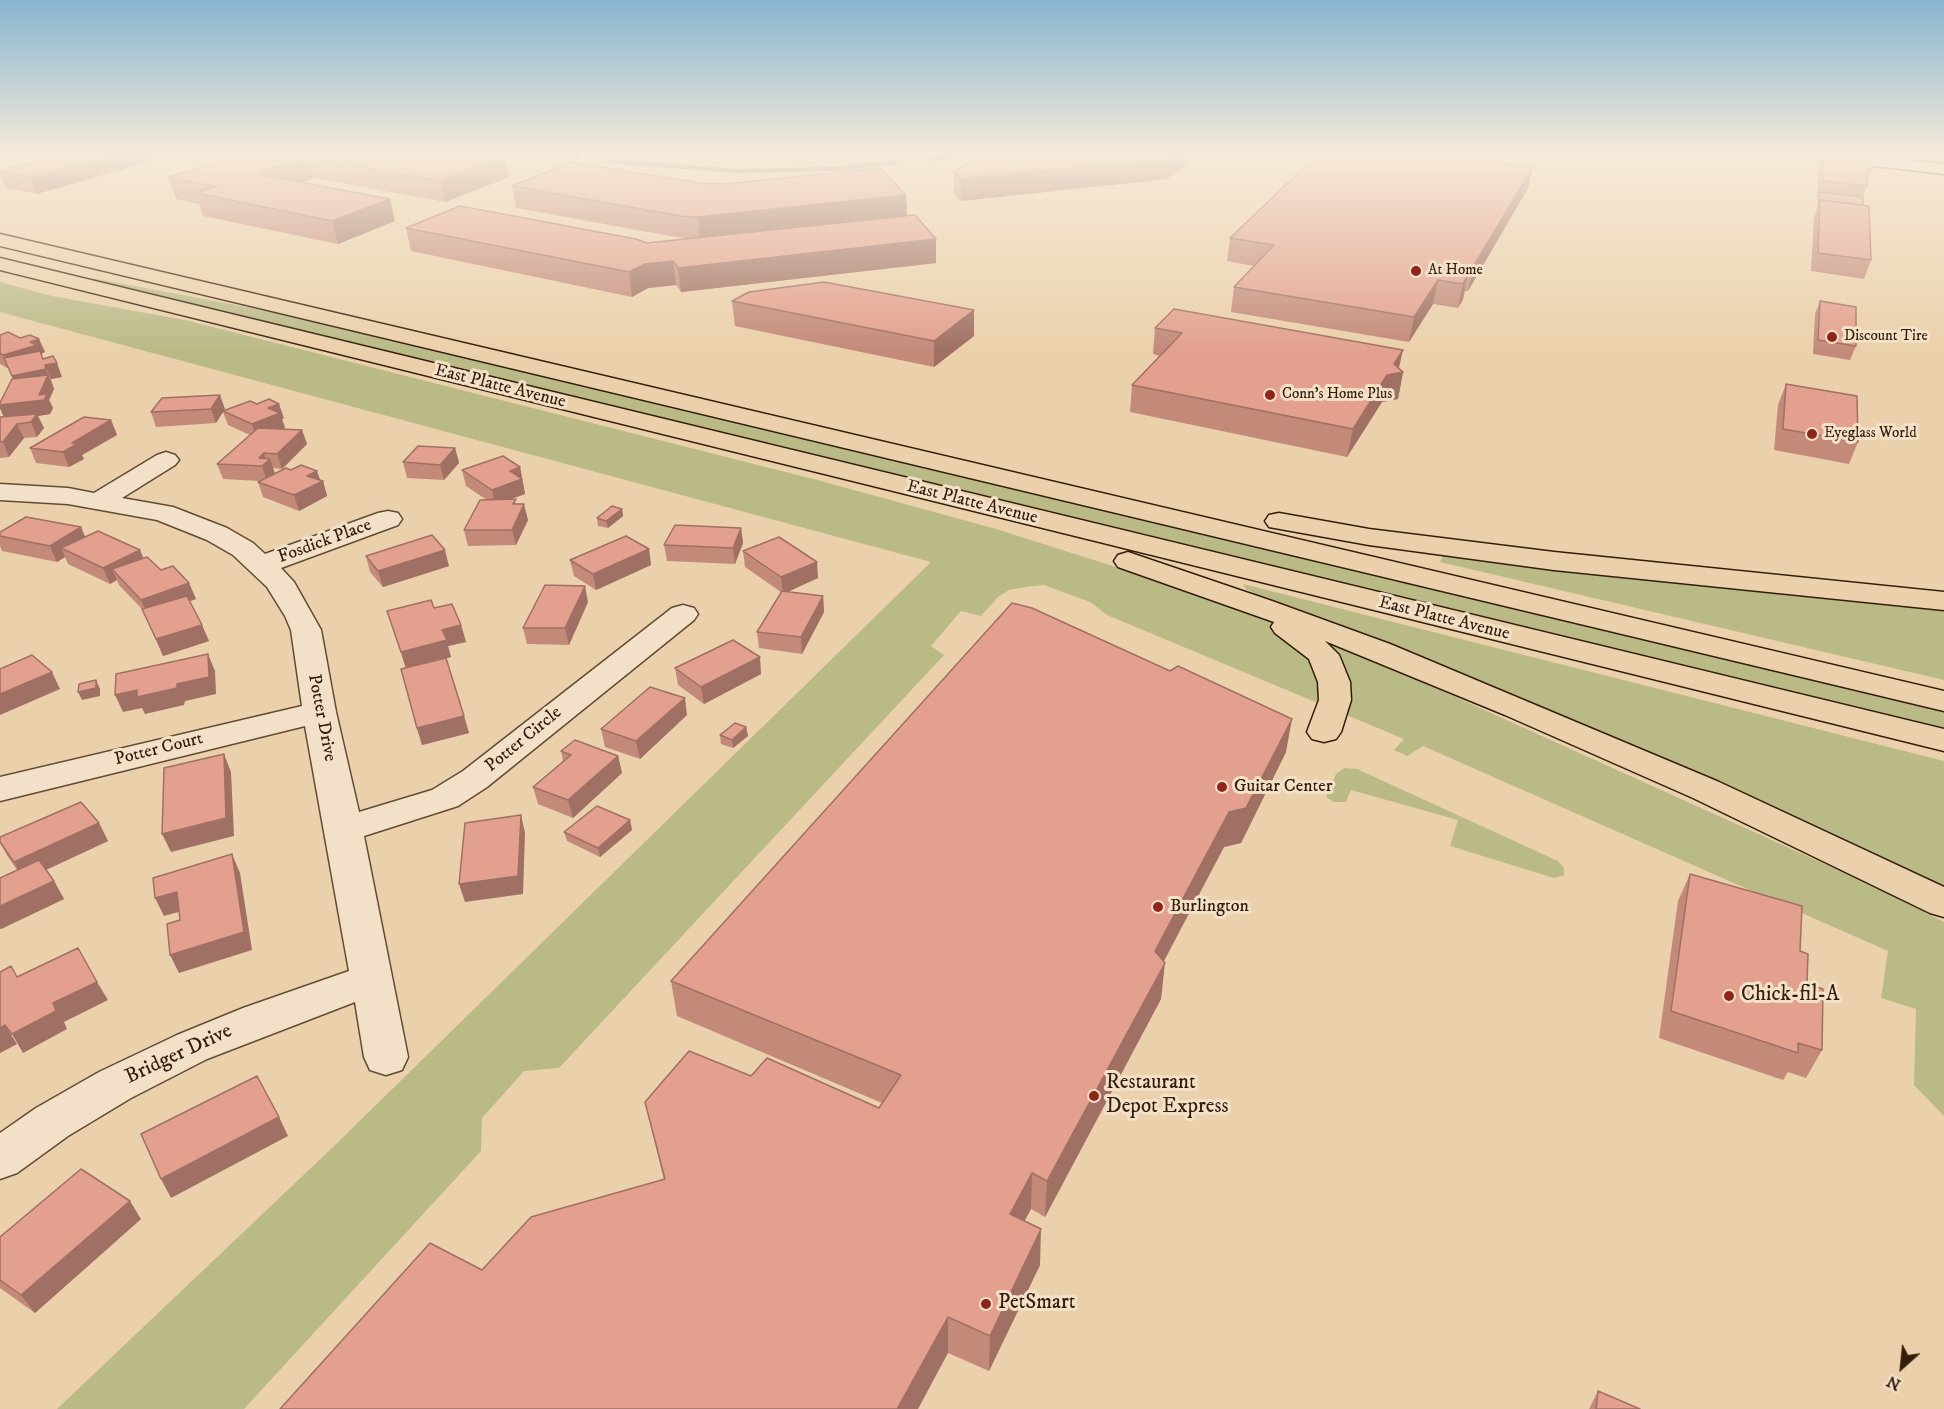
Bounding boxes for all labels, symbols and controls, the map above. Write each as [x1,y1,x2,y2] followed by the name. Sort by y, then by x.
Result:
[1428,262,1483,280] place label: At Home
[1409,264,1423,278] marker: At Home
[1844,328,1928,346] place label: Discount Tire
[1825,330,1839,344] marker: Discount Tire
[432,360,568,414] street label: East Platte Avenue
[1282,386,1392,404] place label: Conn's Home Plus
[1263,388,1277,402] marker: Conn's Home Plus
[1824,425,1917,443] place label: Eyeglass World
[1805,427,1819,441] marker: Eyeglass World
[904,476,1040,530] street label: East Platte Avenue
[275,515,375,569] street label: Fosdick Place
[1376,592,1512,646] street label: East Platte Avenue
[302,673,340,763] street label: Potter Drive
[481,703,567,777] street label: Potter Circle
[113,729,205,771] street label: Potter Court
[1234,776,1332,798] place label: Guitar Center
[1215,780,1229,794] marker: Guitar Center
[1170,896,1249,918] place label: Burlington
[1151,900,1165,914] marker: Burlington
[1741,983,1839,1009] place label: Chick-fil-A
[1722,989,1736,1003] marker: Chick-fil-A
[122,1019,236,1091] street label: Bridger Drive
[1106,1071,1229,1121] place label: Restaurant Depot Express
[1087,1089,1101,1103] marker: Restaurant Depot Express
[998,1291,1076,1317] place label: PetSmart
[979,1297,993,1311] marker: PetSmart
[1872,1337,1932,1397] north arrow
[1883,1371,1904,1395] text: N

